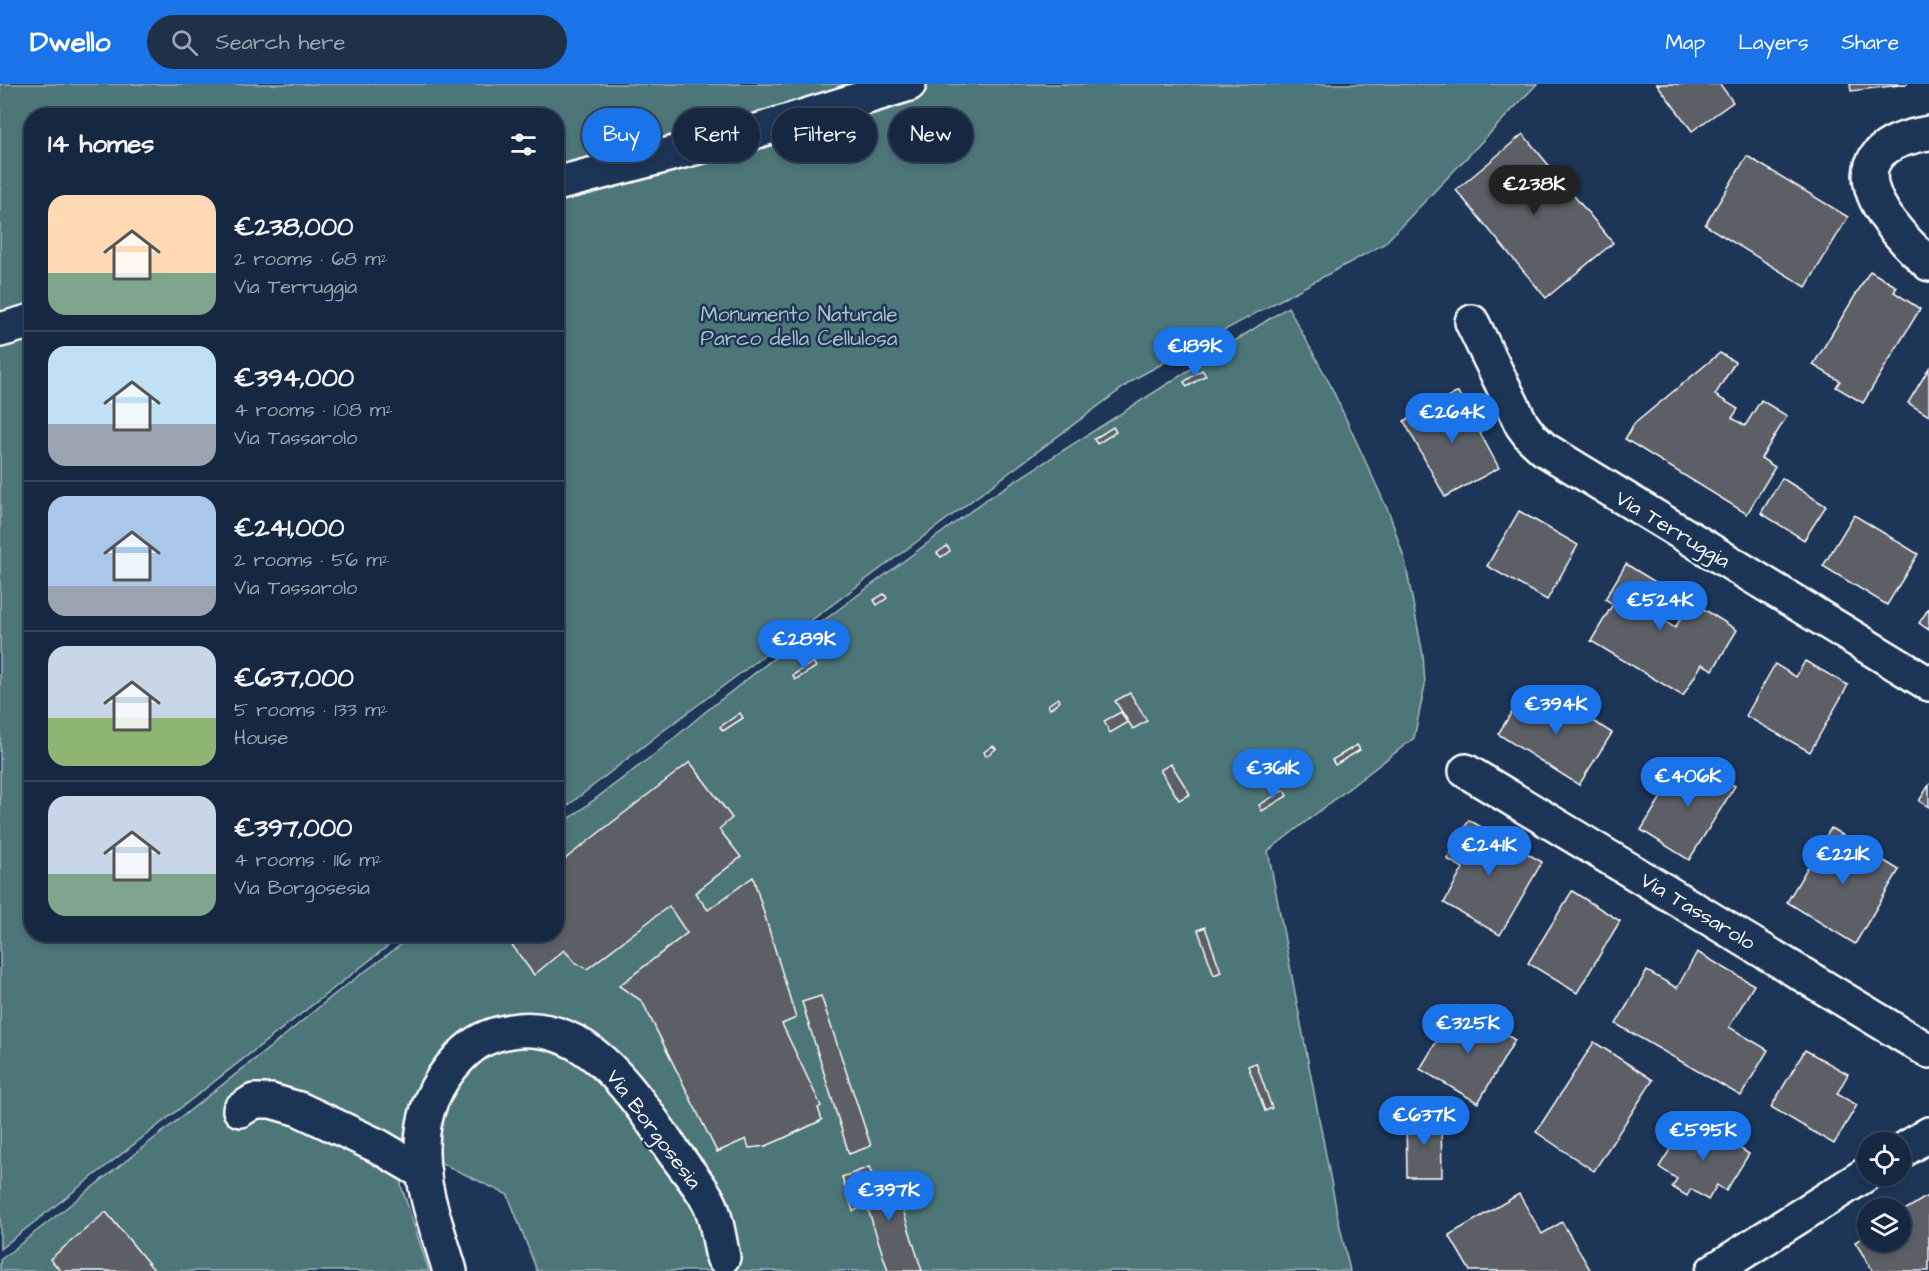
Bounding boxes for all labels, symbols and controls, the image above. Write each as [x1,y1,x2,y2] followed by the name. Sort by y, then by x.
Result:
[147,15,567,69] search box
[30,23,111,62] text: Dwello
[168,26,201,59] icon: search
[216,27,345,58] text: Search here
[1665,28,1705,57] text: Map
[1738,28,1808,57] text: Layers
[1841,28,1899,57] text: Share
[582,108,661,162] chip: Buy
[673,108,760,162] chip: Rent
[772,108,877,162] chip: Filters
[889,108,973,162] chip: New
[48,126,154,162] text: 14 homes
[507,128,540,161] icon: filters
[1492,165,1576,216] pin: €238K
[1503,170,1565,198] text: €238K
[234,209,353,245] text: €238,000
[96,219,168,291] icon: home
[234,245,388,273] text: 2 rooms · 68 m²
[234,273,357,301] text: Via Terruggia
[700,300,898,353] park label: Monumento Naturale Parco della Cellulosa
[1153,327,1237,378] pin: €189K
[1168,332,1222,360] text: €189K
[234,360,354,396] text: €394,000
[96,370,168,442] icon: home
[1410,393,1494,444] pin: €264K
[234,396,393,424] text: 4 rooms · 108 m²
[1419,398,1485,426] text: €264K
[234,424,357,452] text: Via Tassarolo
[1609,484,1736,577] street label: Via Terruggia
[234,510,344,546] text: €241,000
[96,520,168,592] icon: home
[234,546,389,574] text: 2 rooms · 56 m²
[234,574,357,602] text: Via Tassarolo
[1618,581,1702,632] pin: €524K
[1626,586,1694,614] text: €524K
[762,620,846,671] pin: €289K
[772,625,836,653] text: €289K
[234,660,354,696] text: €637,000
[96,670,168,742] icon: home
[1514,685,1598,736] pin: €394K
[1524,690,1588,718] text: €394K
[234,696,388,724] text: 5 rooms · 133 m²
[234,724,288,752] text: House
[1231,749,1315,800] pin: €361K
[1246,754,1300,782] text: €361K
[1646,757,1730,808] pin: €406K
[1655,762,1721,790] text: €406K
[234,810,353,846] text: €397,000
[96,820,168,892] icon: home
[1447,826,1531,877] pin: €241K
[1461,831,1517,859] text: €241K
[1801,835,1885,886] pin: €221K
[1816,840,1870,868] text: €221K
[234,846,382,874] text: 4 rooms · 116 m²
[1635,866,1761,957] street label: Via Tassarolo
[234,874,370,902] text: Via Borgosesia
[1426,1004,1510,1055] pin: €325K
[1436,1009,1500,1037] text: €325K
[597,1064,708,1196] street label: Via Borgosesia
[1382,1096,1466,1147] pin: €637K
[1392,1101,1456,1129] text: €637K
[1661,1111,1745,1162] pin: €595K
[1669,1116,1737,1144] text: €595K
[1857,1132,1911,1252] map controls
[1857,1132,1911,1186] button: locate
[847,1171,931,1222] pin: €397K
[858,1176,920,1204] text: €397K
[1857,1198,1911,1252] button: layers

